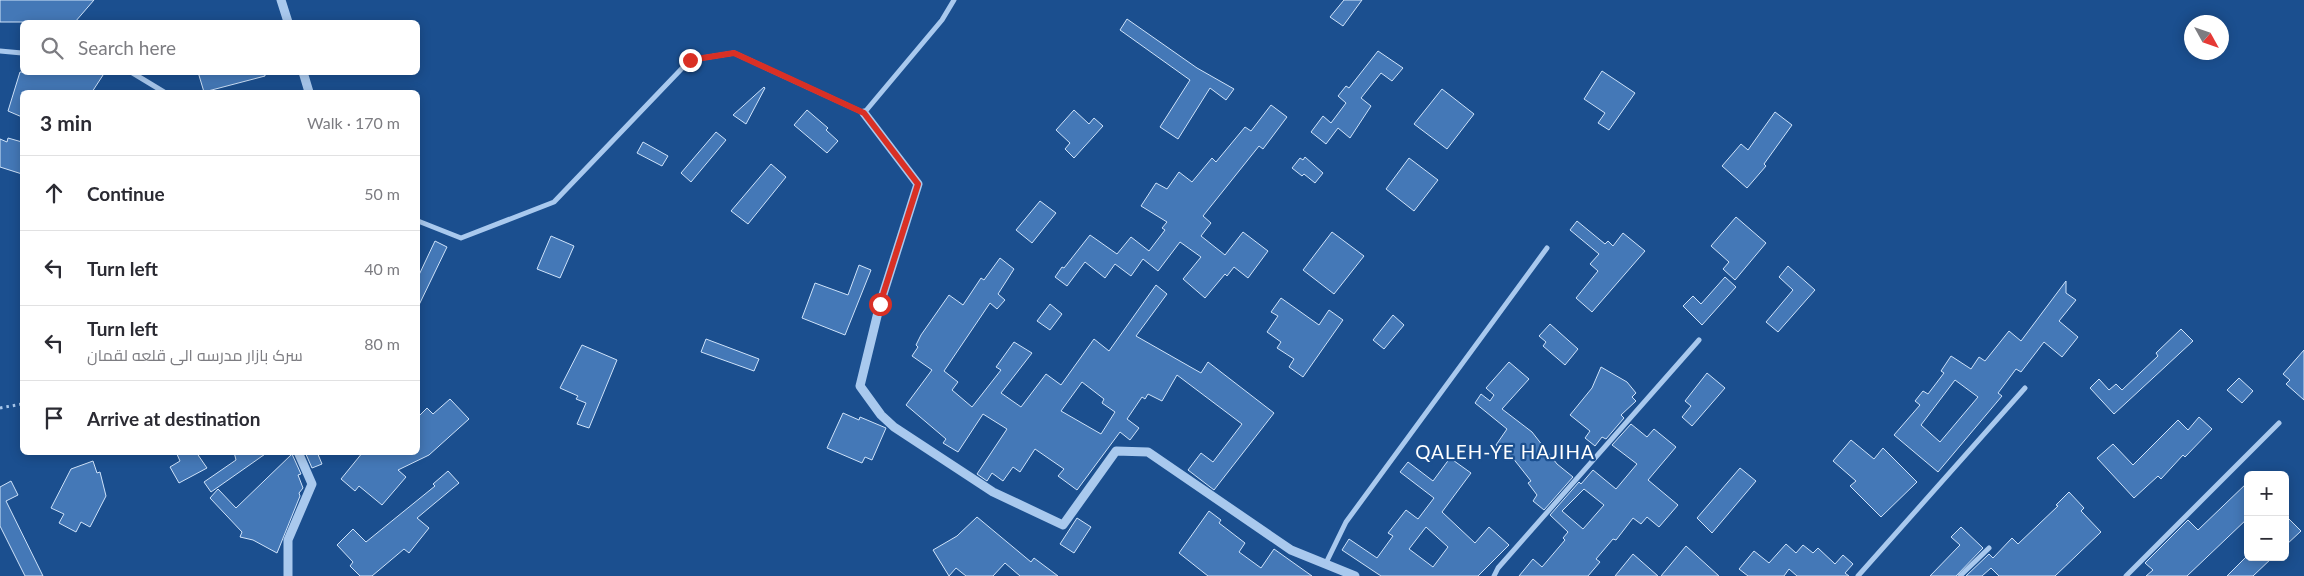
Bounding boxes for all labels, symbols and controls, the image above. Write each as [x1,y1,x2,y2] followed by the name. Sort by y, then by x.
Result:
[2184,15,2229,60] north arrow
[20,20,420,75] search box
[38,34,66,62] icon: search
[78,36,176,59] text: Search here
[679,49,702,72] route end
[40,110,92,135] text: 3 min
[307,113,400,132] text: Walk · 170 m
[40,179,68,207] icon: ahead
[87,182,165,205] text: Continue
[364,184,400,203] text: 50 m
[40,254,68,282] icon: left
[87,257,158,280] text: Turn left
[364,259,400,278] text: 40 m
[869,293,892,316] route start
[87,317,158,340] text: Turn left
[40,329,68,357] icon: left
[364,334,400,353] text: 80 m
[87,345,303,364] text: سرک بازار مدرسه الی قلعه لقمان
[40,404,68,432] icon: arrive
[87,407,260,430] text: Arrive at destination
[1415,440,1595,463] district label: QALEH-YE HAJIHA
[2244,471,2289,561] map controls
[2244,471,2289,516] button: +
[2244,516,2289,561] button: −

